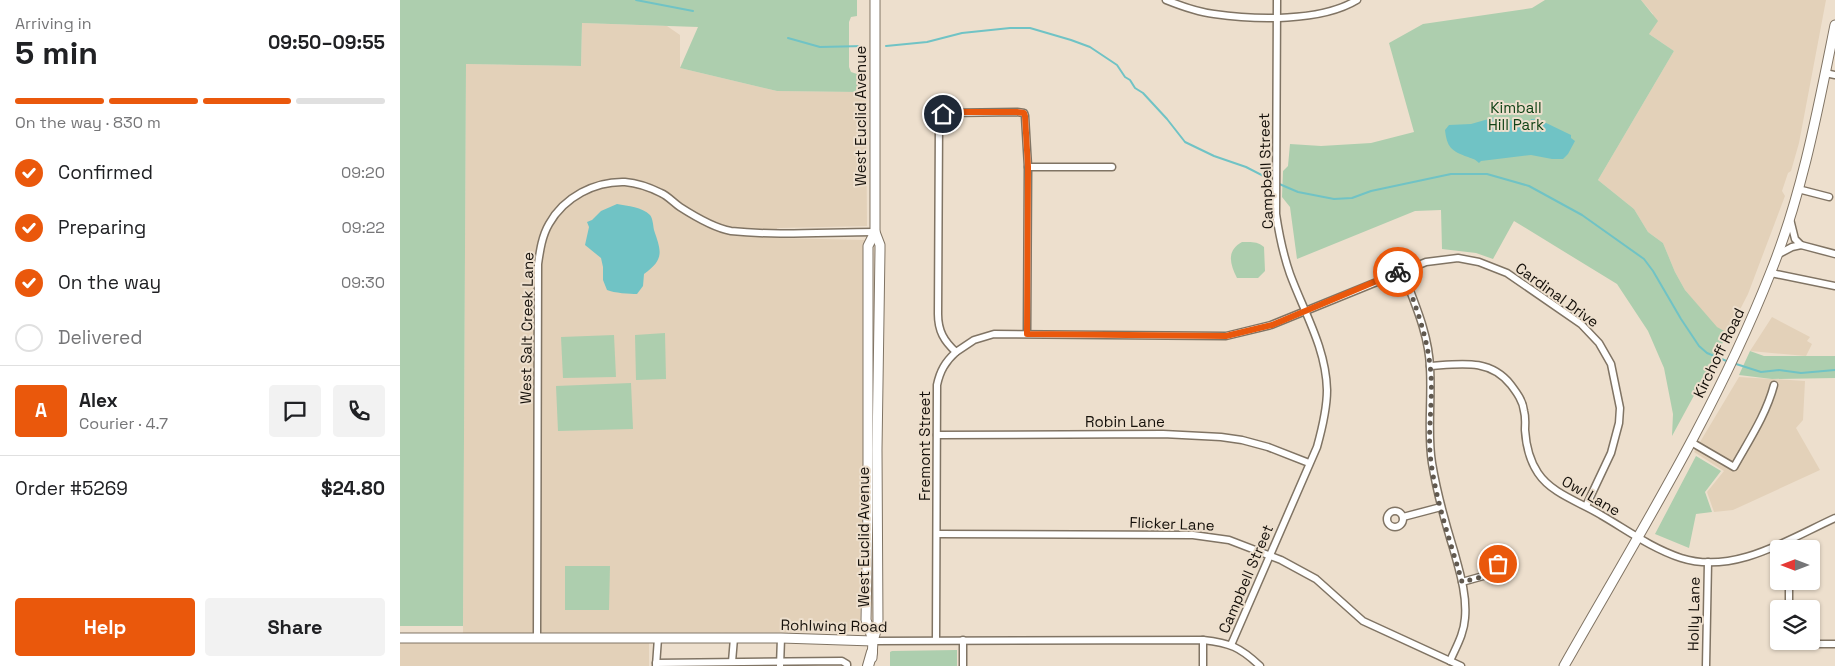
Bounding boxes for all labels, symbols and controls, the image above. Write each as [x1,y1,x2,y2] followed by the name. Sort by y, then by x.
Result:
[15,13,92,34] text: Arriving in
[268,30,385,55] text: 09:50–09:55
[15,33,98,73] text: 5 min
[851,46,870,186] street label: West Euclid Avenue
[922,93,964,135] pin
[1488,98,1544,134] park label: Kimball Hill Park
[929,100,957,128] icon: home
[15,112,161,133] text: On the way · 830 m
[1254,112,1277,230] street label: Campbell Street
[15,159,43,187] icon: check
[58,160,153,185] text: Confirmed
[341,162,385,183] text: 09:20
[15,214,43,242] icon: check
[58,215,146,240] text: Preparing
[342,217,385,238] text: 09:22
[1373,247,1423,297] courier
[516,252,537,404] street label: West Salt Creek Lane
[1384,258,1412,286] icon: bike
[1512,258,1603,331] street label: Cardinal Drive
[15,269,43,297] icon: check
[58,270,161,295] text: On the way
[341,272,385,293] text: 09:30
[1689,305,1748,401] street label: Kirchoff Road
[58,325,143,350] text: Delivered
[269,385,321,437] button: chat
[333,385,385,437] button: phone
[79,388,118,413] text: Alex
[915,391,934,501] street label: Fremont Street
[35,398,47,423] text: A
[1085,412,1165,431] street label: Robin Lane
[79,413,168,434] text: Courier · 4.7
[854,467,873,607] street label: West Euclid Avenue
[1559,471,1624,520] street label: Owl Lane
[15,476,128,501] text: Order #5269
[321,476,385,501] text: $24.80
[1129,513,1215,534] street label: Flicker Lane
[1214,521,1277,636] street label: Campbell Street
[1770,540,1820,590] north arrow
[1770,540,1820,650] map controls
[1477,543,1519,585] pin
[1484,550,1512,578] icon: bag
[1683,577,1704,651] street label: Holly Lane
[15,598,195,656] button: Help
[205,598,385,656] button: Share
[1770,600,1820,650] button: layers
[780,615,888,636] street label: Rohlwing Road

